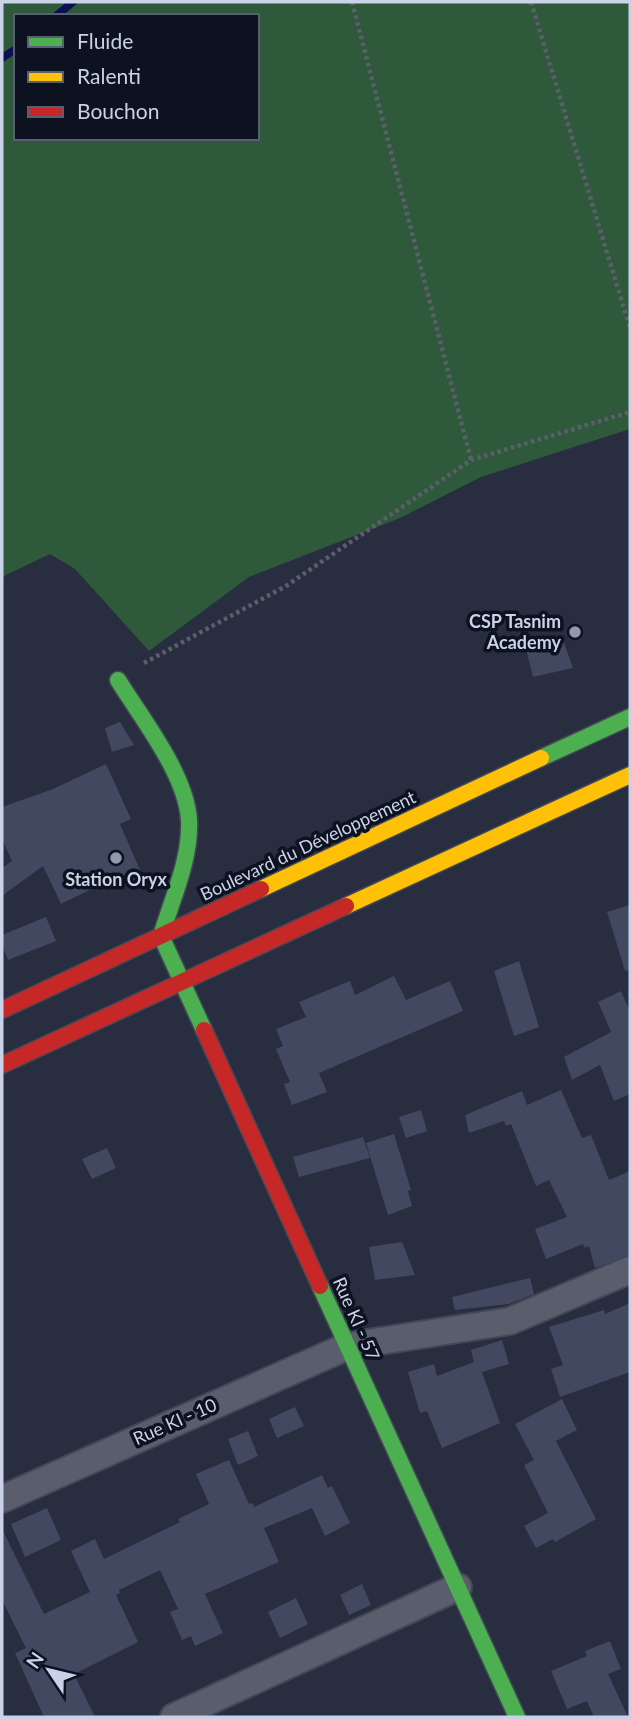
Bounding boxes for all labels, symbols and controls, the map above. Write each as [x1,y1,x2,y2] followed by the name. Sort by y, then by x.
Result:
[14,14,259,140] legend
[77,28,133,53] text: Fluide
[77,63,141,88] text: Ralenti
[77,98,159,123] text: Bouchon
[469,610,562,653] place label: CSP Tasnim Academy
[567,624,583,640] marker: CSP Tasnim Academy
[196,785,419,905] street label: Boulevard du Développement
[108,850,124,866] marker: Station Oryx
[65,868,167,890] place label: Station Oryx
[329,1274,385,1364] street label: Rue KI - 57
[130,1393,220,1449] street label: Rue KI - 10
[14,1635,84,1705] north arrow
[21,1647,48,1673] text: N

